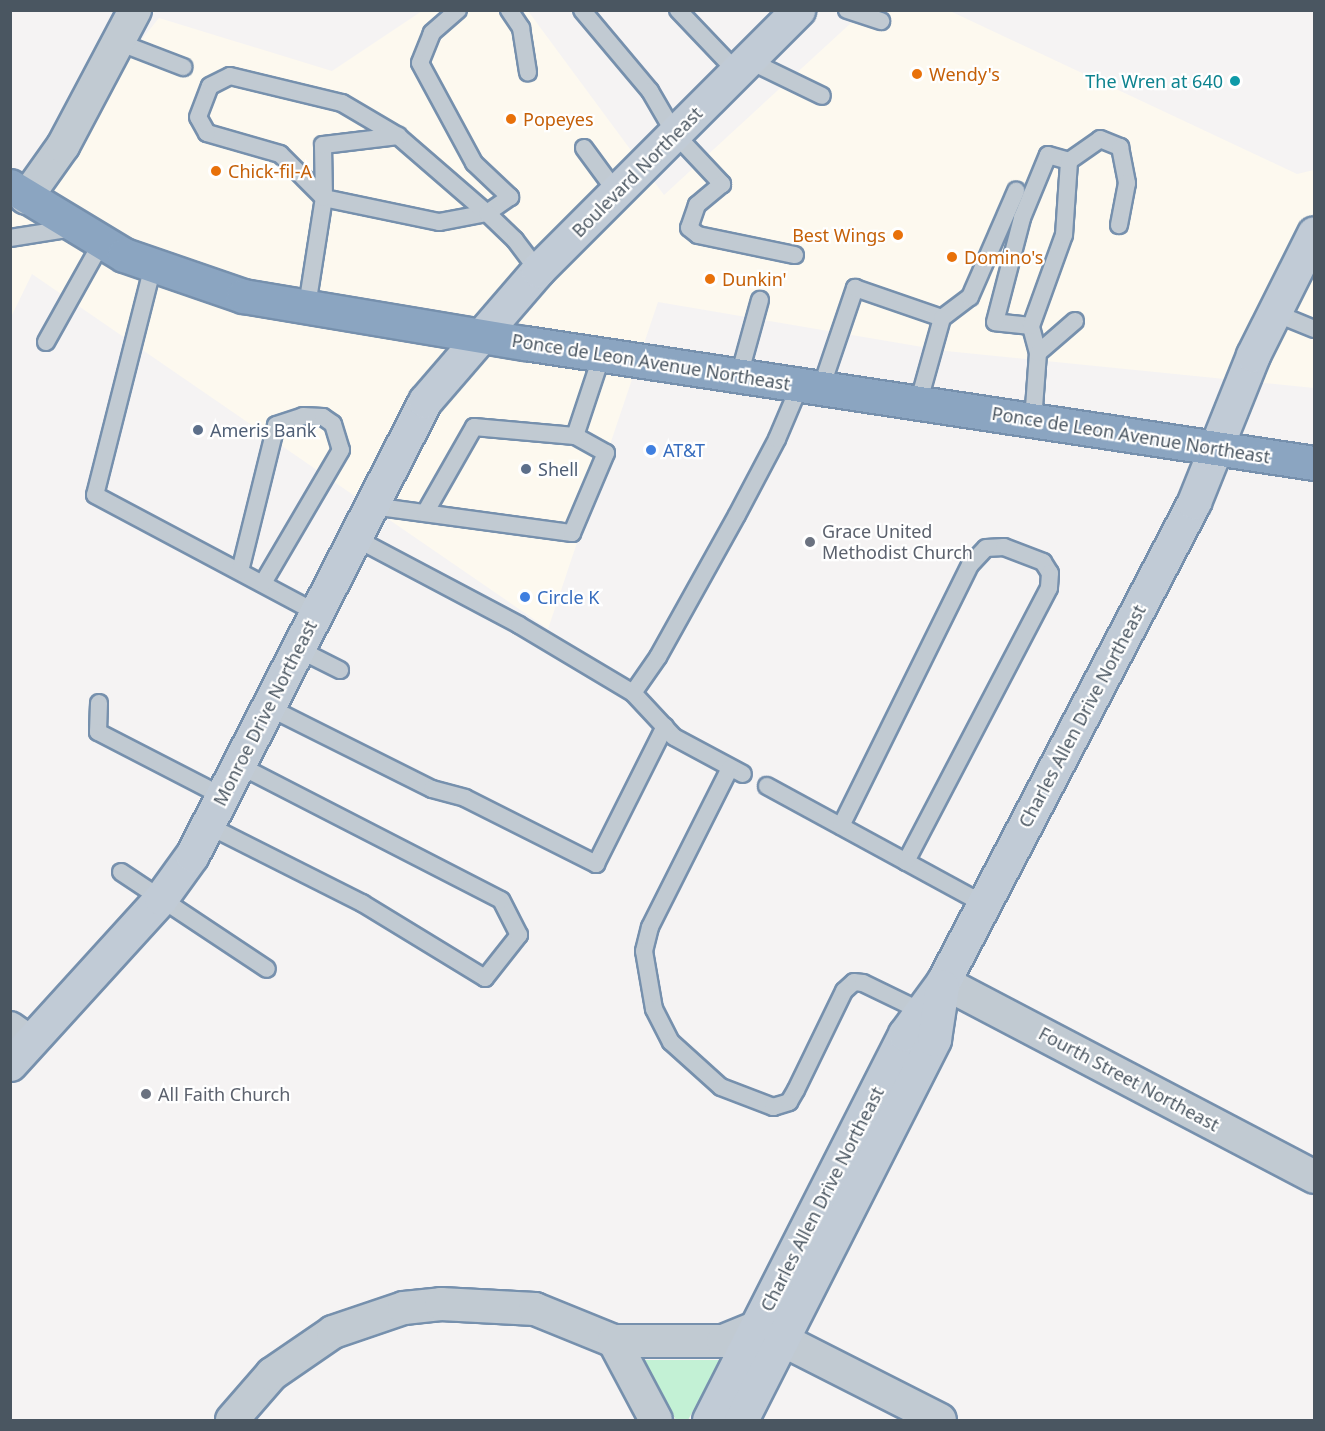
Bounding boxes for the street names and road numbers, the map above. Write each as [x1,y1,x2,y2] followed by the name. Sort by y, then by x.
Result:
[567,102,707,242] street label: Boulevard Northeast
[510,329,792,395] street label: Ponce de Leon Avenue Northeast
[990,402,1272,468] street label: Ponce de Leon Avenue Northeast
[1014,601,1150,831] street label: Charles Allen Drive Northeast
[209,617,321,809] street label: Monroe Drive Northeast
[1035,1022,1223,1136] street label: Fourth Street Northeast
[756,1083,888,1315] street label: Charles Allen Drive Northeast

